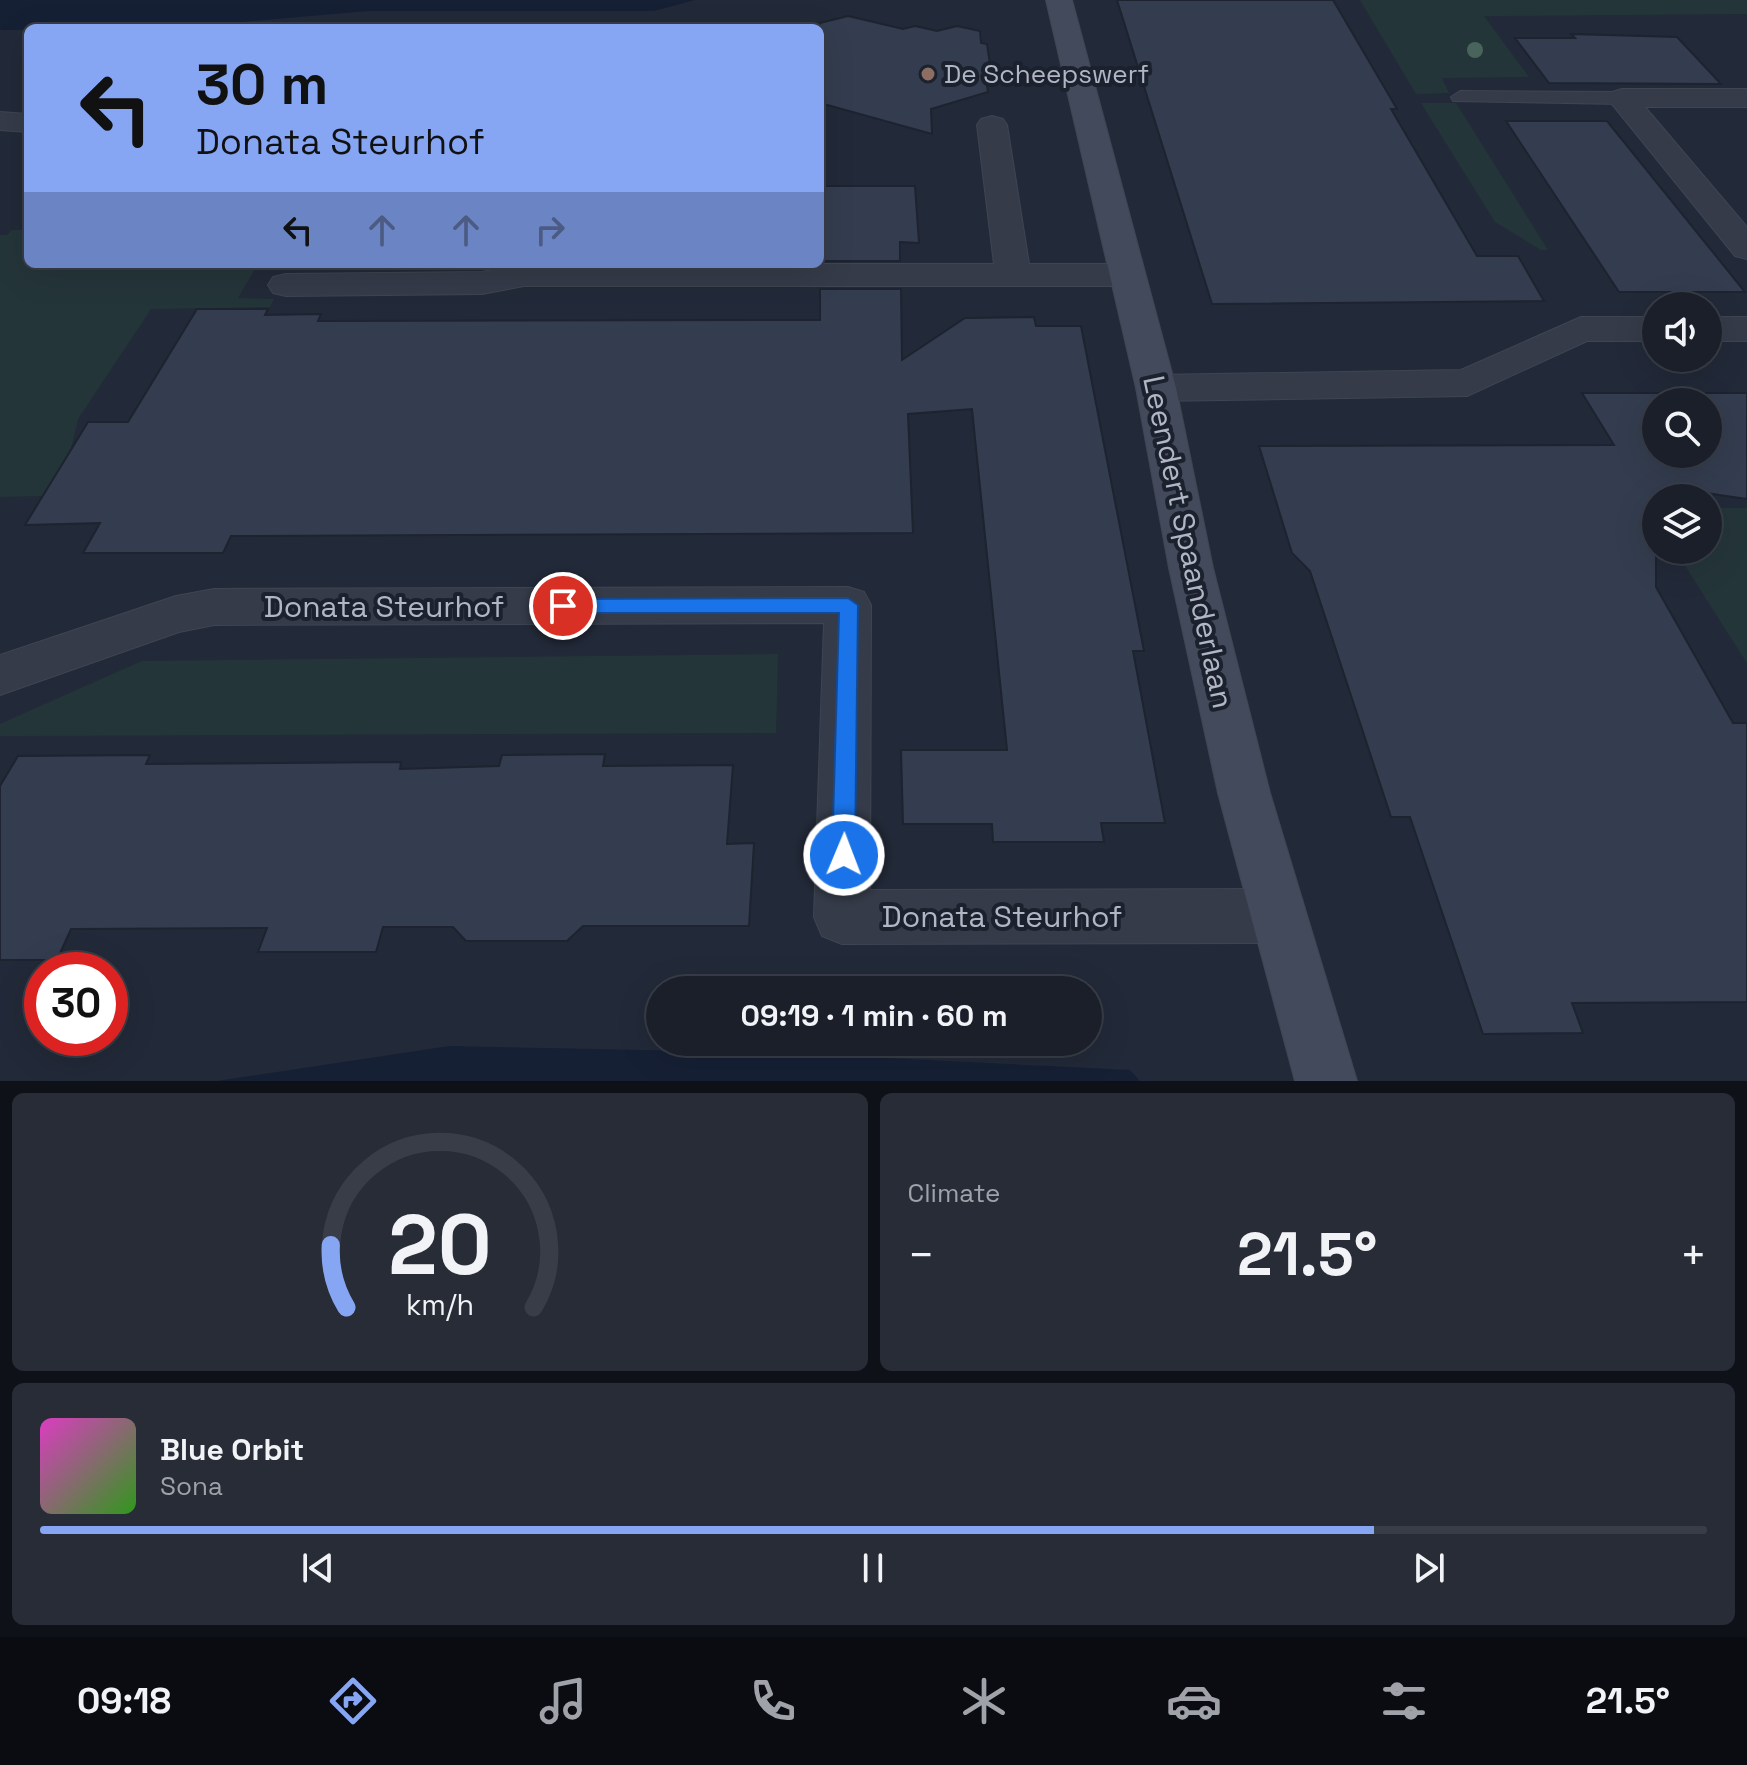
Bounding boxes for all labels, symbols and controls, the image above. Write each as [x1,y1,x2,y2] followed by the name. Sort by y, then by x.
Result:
[196,49,328,120] text: 30 m
[64,56,168,160] icon: left
[944,57,1149,91] place label: De Scheepswerf
[919,65,937,83] marker: De Scheepswerf
[196,119,485,165] text: Donata Steurhof
[276,208,320,252] icon: left
[360,208,404,252] icon: ahead
[444,208,488,252] icon: ahead
[528,208,572,252] icon: right
[1642,292,1722,564] map controls
[1642,292,1722,372] button: sound
[1134,372,1243,712] street label: Leendert Spaanderlaan
[1642,388,1722,468] button: search
[1642,484,1722,564] button: layers
[529,572,597,640] pin
[541,584,585,628] icon: arrive
[264,587,504,626] street label: Donata Steurhof
[802,813,886,897] position arrow
[882,897,1122,936] street label: Donata Steurhof
[24,952,128,1056] speed limit sign: 30
[740,996,1008,1035] text: 09:19 · 1 min · 60 m
[908,1176,1000,1210] text: Climate
[388,1192,491,1298] text: 20
[1237,1216,1377,1293] text: 21.5°
[908,1227,935,1283] text: −
[1680,1227,1707,1283] text: +
[406,1287,474,1323] text: km/h
[160,1430,304,1469] text: Blue Orbit
[160,1469,223,1503] text: Sona
[296,1546,340,1590] icon: previous
[851,1546,895,1590] icon: pause
[1407,1546,1451,1590] icon: next
[325,1673,381,1729] icon: directions
[535,1673,591,1729] icon: music
[745,1673,801,1729] icon: phone
[956,1673,1012,1729] icon: climate
[1166,1673,1222,1729] icon: car
[1376,1673,1432,1729] icon: filters
[77,1678,171,1724] text: 09:18
[1586,1678,1670,1724] text: 21.5°

